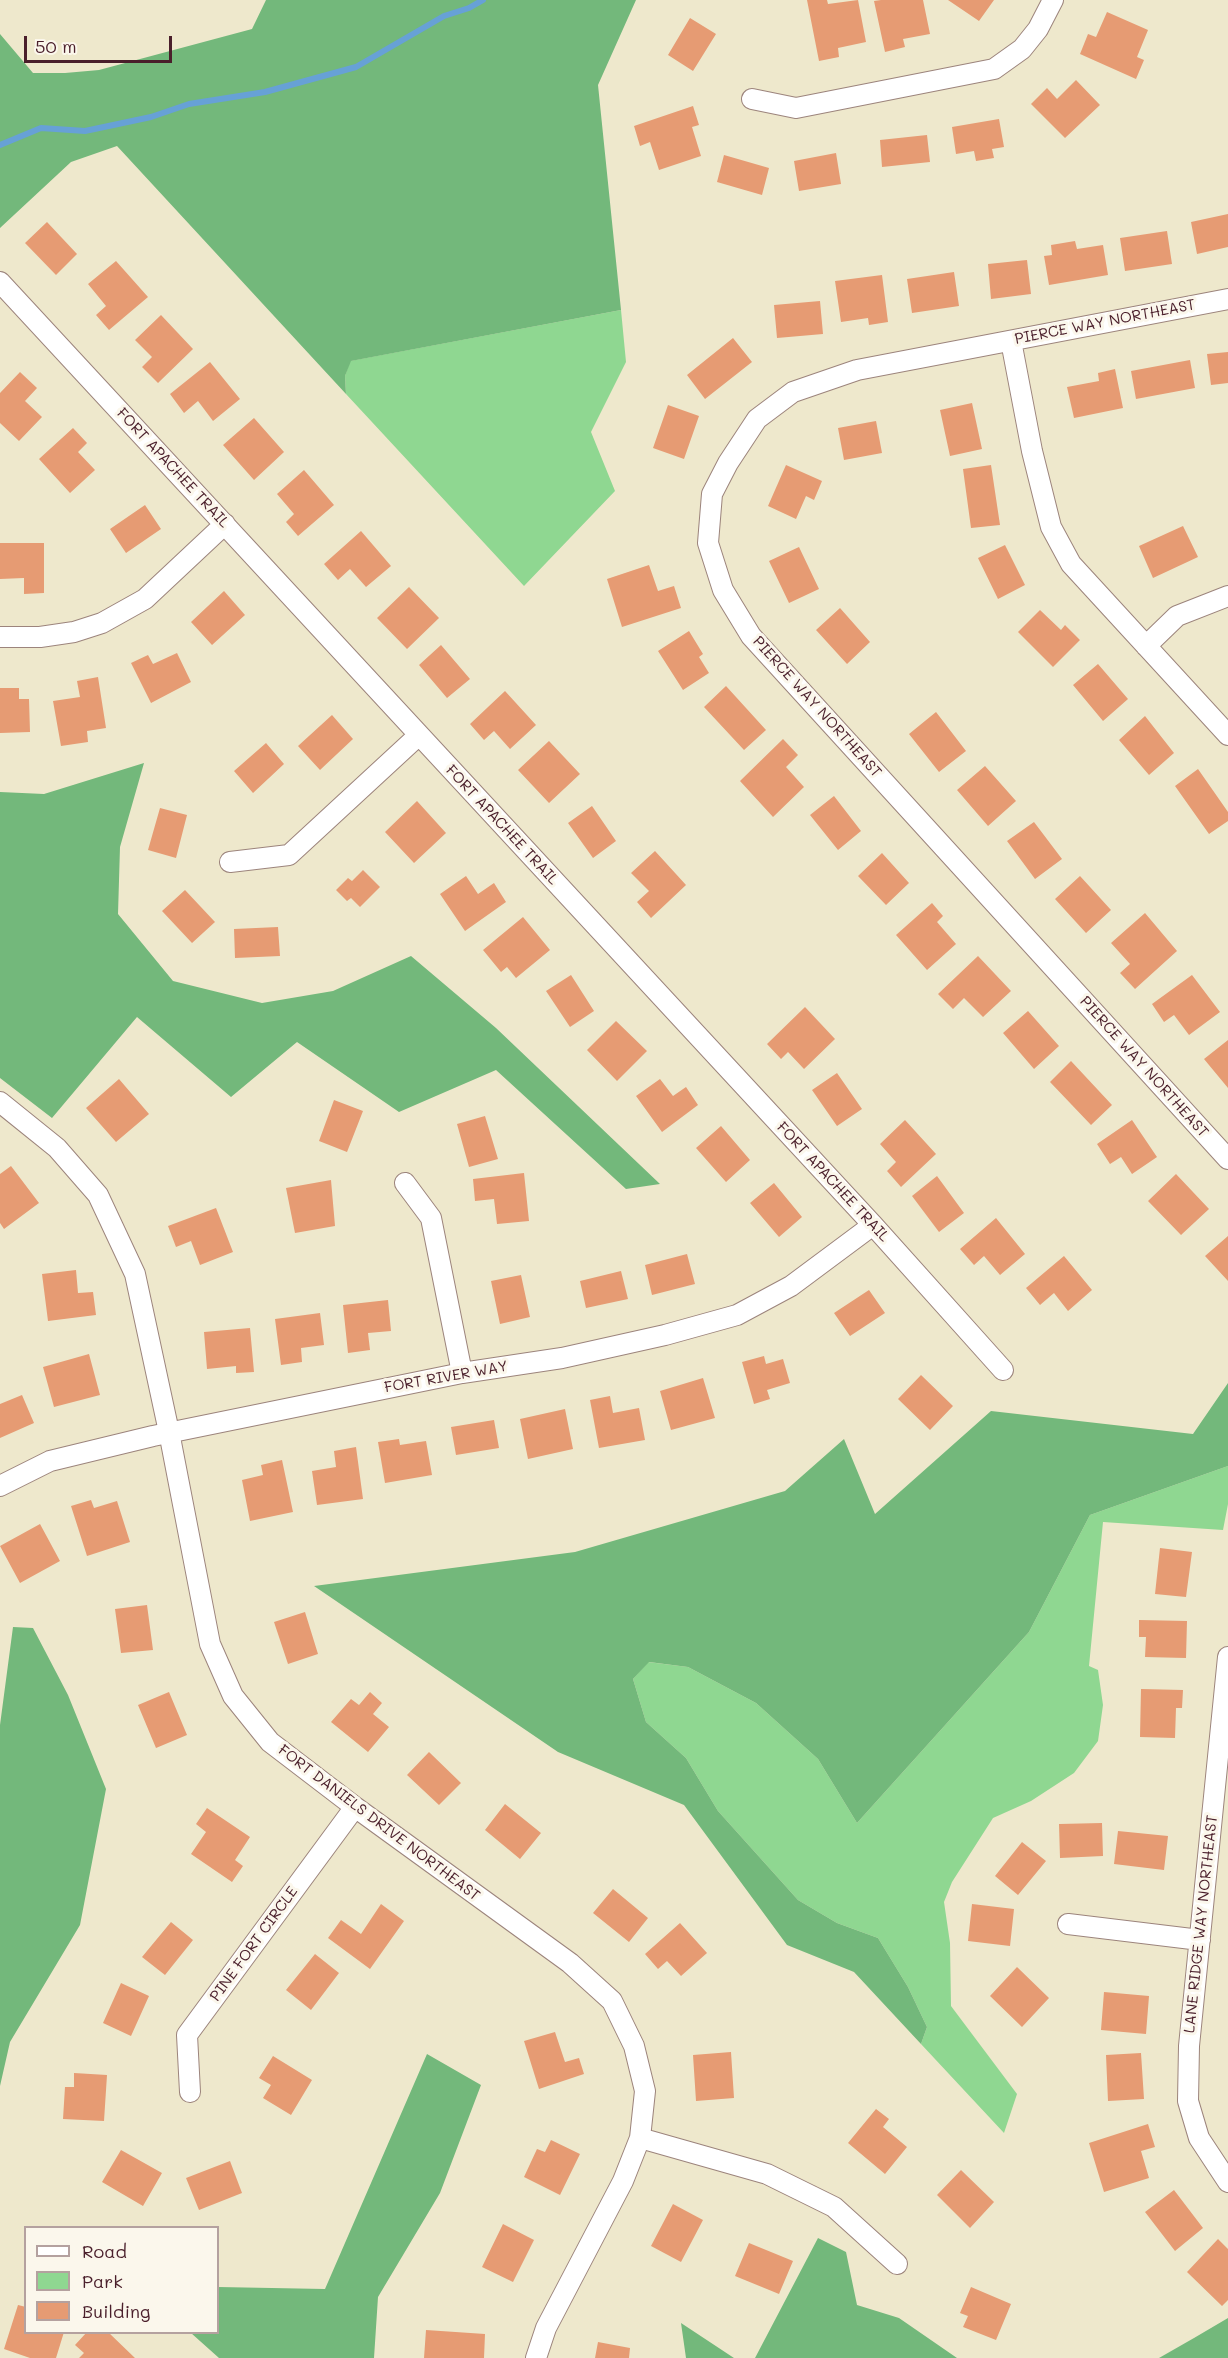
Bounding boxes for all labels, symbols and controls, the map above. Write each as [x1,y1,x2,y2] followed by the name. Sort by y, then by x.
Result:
[27,24,176,62] scale bar
[35,34,77,58] text: 50 m
[1013,296,1197,348] street label: PIERCE WAY NORTHEAST
[113,404,233,532] street label: FORT APACHEE TRAIL
[749,633,885,781] street label: PIERCE WAY NORTHEAST
[442,761,562,889] street label: FORT APACHEE TRAIL
[1076,993,1212,1141] street label: PIERCE WAY NORTHEAST
[773,1118,893,1246] street label: FORT APACHEE TRAIL
[383,1357,509,1397] street label: FORT RIVER WAY
[275,1741,483,1905] street label: FORT DANIELS DRIVE NORTHEAST
[1181,1814,1221,2034] street label: LANE RIDGE WAY NORTHEAST
[206,1883,302,2005] street label: PINE FORT CIRCLE
[24,2226,219,2334] legend
[82,2239,127,2263] text: Road
[82,2269,123,2293] text: Park
[82,2299,150,2323] text: Building

